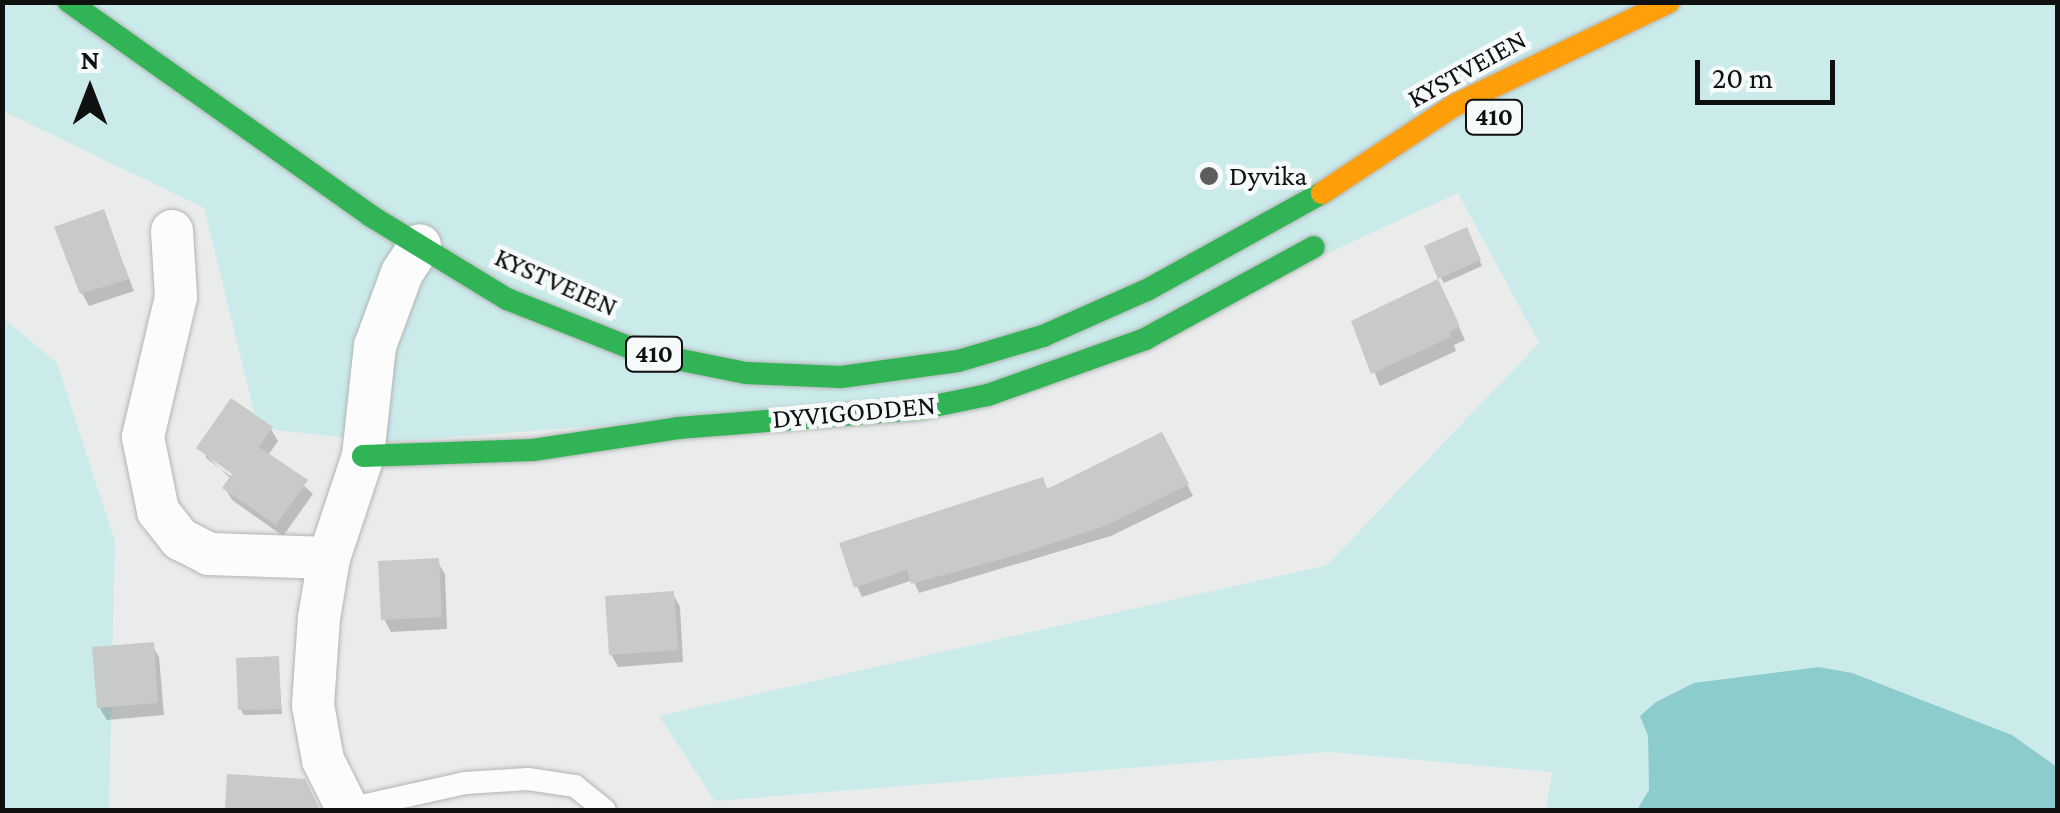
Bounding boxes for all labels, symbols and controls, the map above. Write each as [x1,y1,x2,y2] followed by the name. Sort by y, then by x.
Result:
[1402,23,1532,115] street label: KYSTVEIEN
[40,40,140,140] north arrow
[1700,40,1840,102] scale bar
[80,44,100,75] text: N
[1712,61,1773,94] text: 20 m
[1464,97,1524,137] road number: 410
[1229,159,1307,193] place label: Dyvika
[1198,165,1220,187] marker: Dyvika
[490,240,622,324] street label: KYSTVEIEN
[624,334,684,374] road number: 410
[771,388,937,436] street label: DYVIGODDEN

